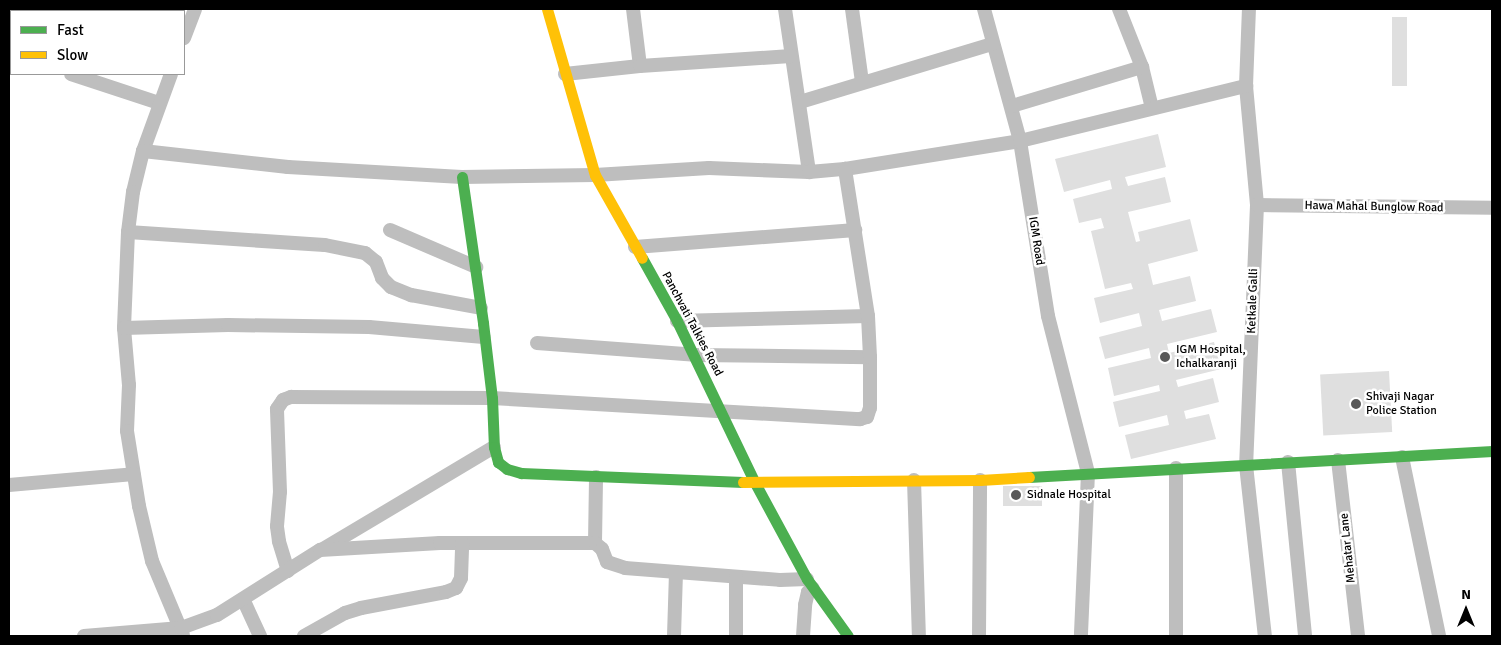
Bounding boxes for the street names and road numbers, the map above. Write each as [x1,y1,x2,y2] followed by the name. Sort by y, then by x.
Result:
[1304,199,1444,215] street label: Hawa Mahal Bunglow Road
[1025,216,1047,266] street label: IGM Road
[1245,268,1261,334] street label: Ketkale Galli
[658,269,726,379] street label: Panchvati Talkies Road
[1337,512,1359,584] street label: Mehatar Lane

